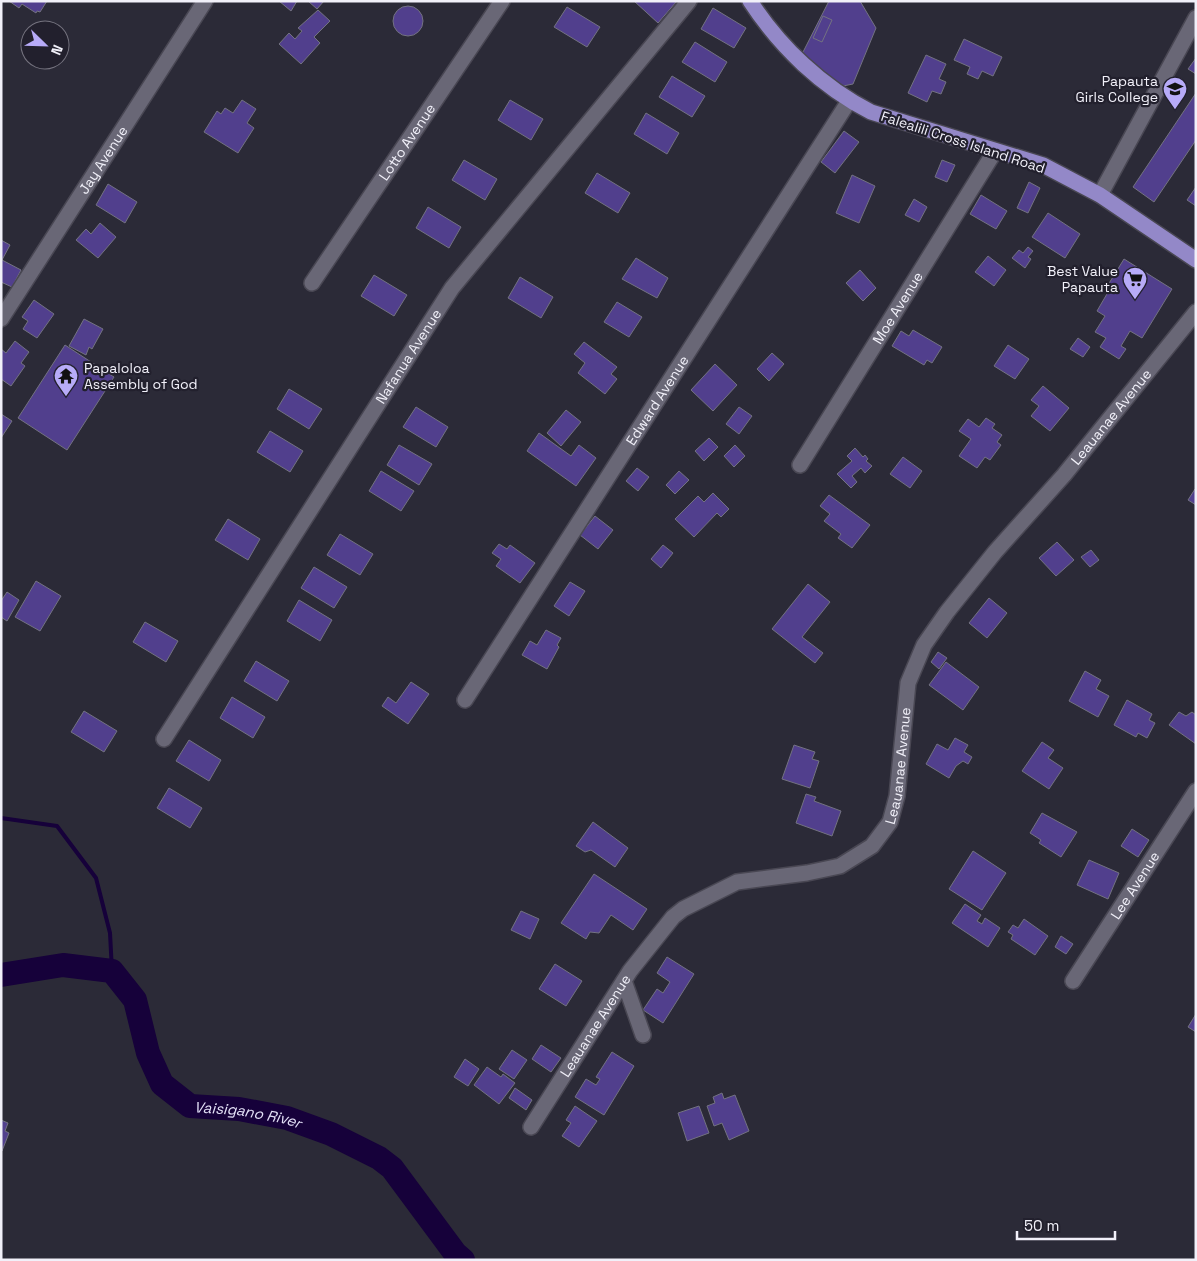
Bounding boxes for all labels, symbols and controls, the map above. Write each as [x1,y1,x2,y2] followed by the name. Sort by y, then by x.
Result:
[20,20,70,70] north arrow
[47,42,67,58] text: N
[1076,72,1158,106] place label: Papauta Girls College
[1162,76,1188,110] school or university icon: Papauta Girls College
[375,100,439,184] street label: Lotto Avenue
[879,107,1047,177] street label: Falealili Cross Island Road
[75,123,132,197] street label: Jay Avenue
[1047,262,1118,296] place label: Best Value Papauta
[1122,266,1148,300] supermarket icon: Best Value Papauta
[868,268,927,347] street label: Moe Avenue
[371,306,445,407] street label: Nafanua Avenue
[622,352,693,449] street label: Edward Avenue
[84,359,198,393] place label: Papaloloa Assembly of God
[53,363,79,397] temple icon: Papaloloa Assembly of God
[1067,365,1155,468] street label: Leauanae Avenue
[881,706,915,826] street label: Leauanae Avenue
[1106,848,1163,923] street label: Lee Avenue
[556,971,635,1080] street label: Leauanae Avenue
[194,1097,306,1133] water label: Vaisigano River
[1017,1208,1114,1240] scale bar
[1024,1216,1059,1235] text: 50 m

